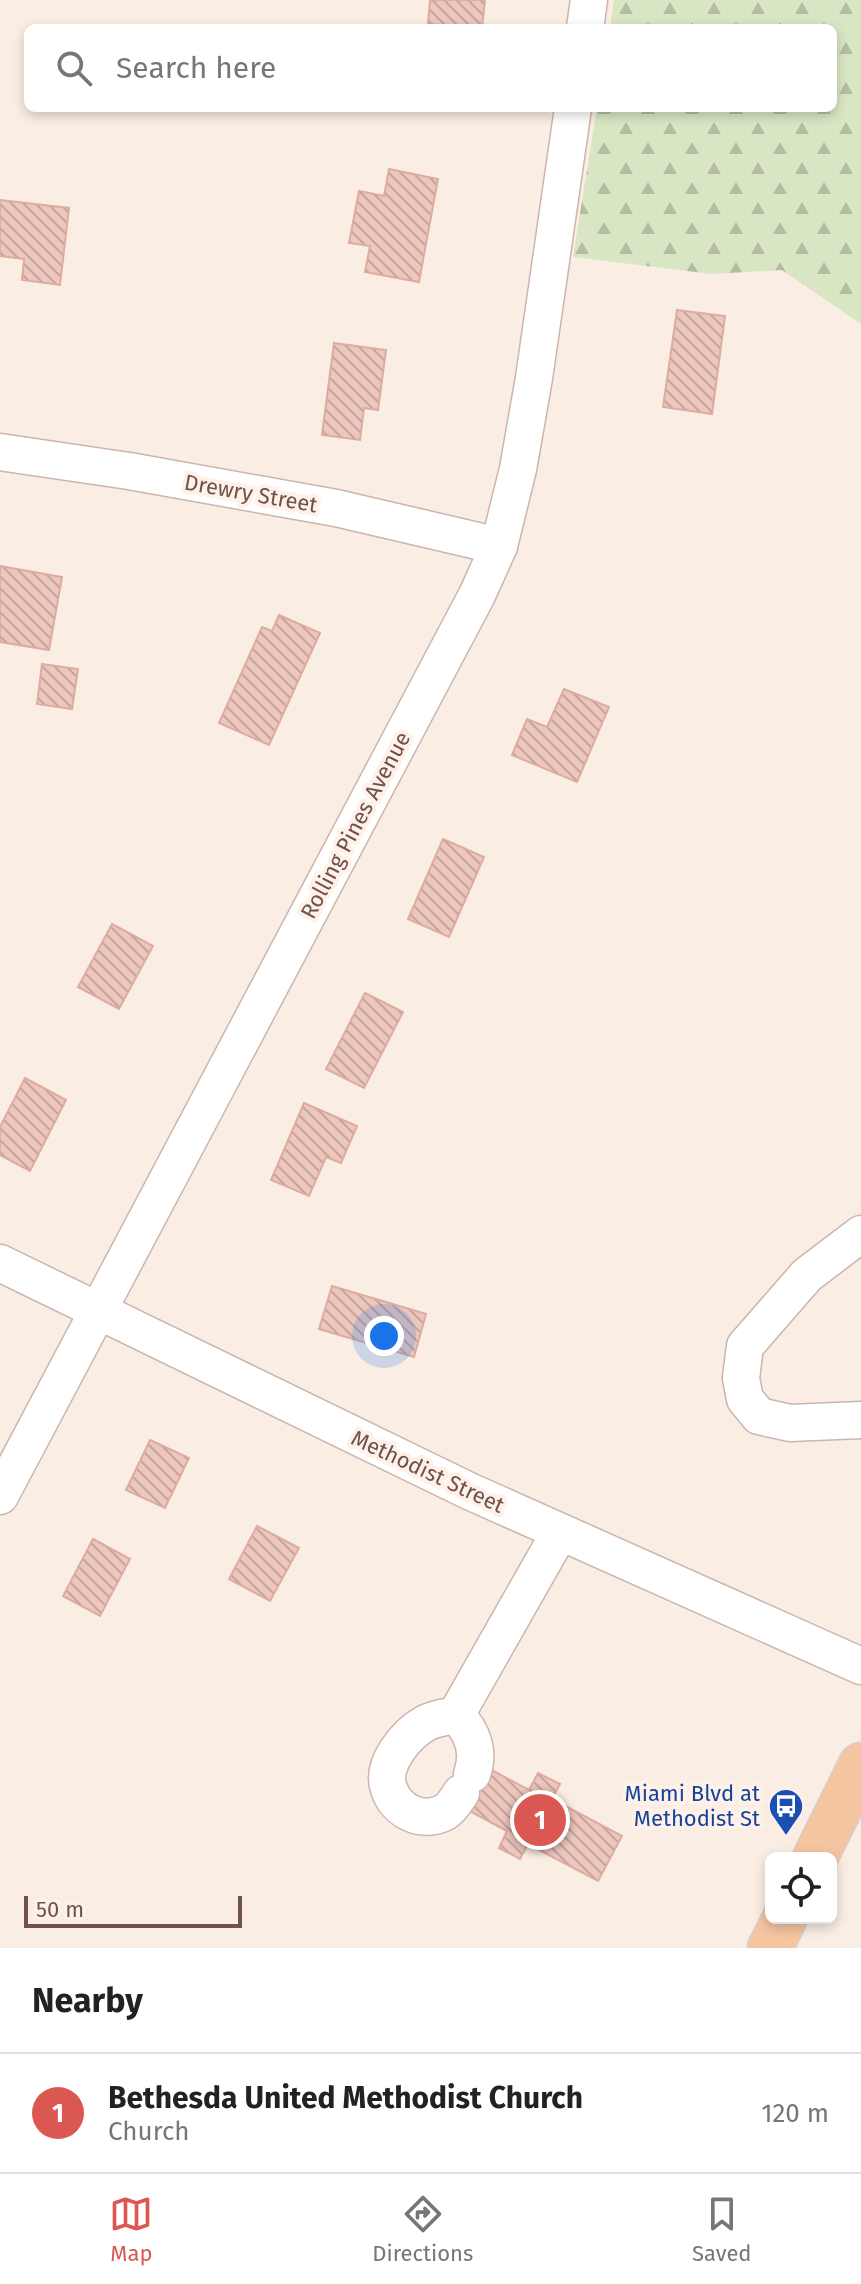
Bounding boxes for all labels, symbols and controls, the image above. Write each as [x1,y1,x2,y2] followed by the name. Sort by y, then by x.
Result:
[24,24,837,112] search box
[52,46,96,90] icon: search
[116,50,276,86] text: Search here
[182,469,320,518] street label: Drewry Street
[295,727,416,923] street label: Rolling Pines Avenue
[364,1316,404,1356] your location
[347,1424,509,1519] street label: Methodist Street
[625,1780,760,1832] place label: Miami Blvd at Methodist St
[767,1787,805,1837] bus stop icon: Miami Blvd at Methodist St
[514,1790,566,1850] pin: 1
[765,1852,837,1924] map controls
[765,1852,837,1924] button: locate
[24,1892,242,1928] scale bar
[36,1896,84,1923] text: 50 m
[32,1980,143,2021] text: Nearby
[108,2080,583,2116] text: Bethesda United Methodist Church
[52,2098,64,2129] text: 1
[761,2098,829,2129] text: 120 m
[108,2116,190,2147] text: Church
[109,2192,153,2267] tab: Map
[372,2192,473,2267] tab: Directions
[692,2192,752,2267] tab: Saved

